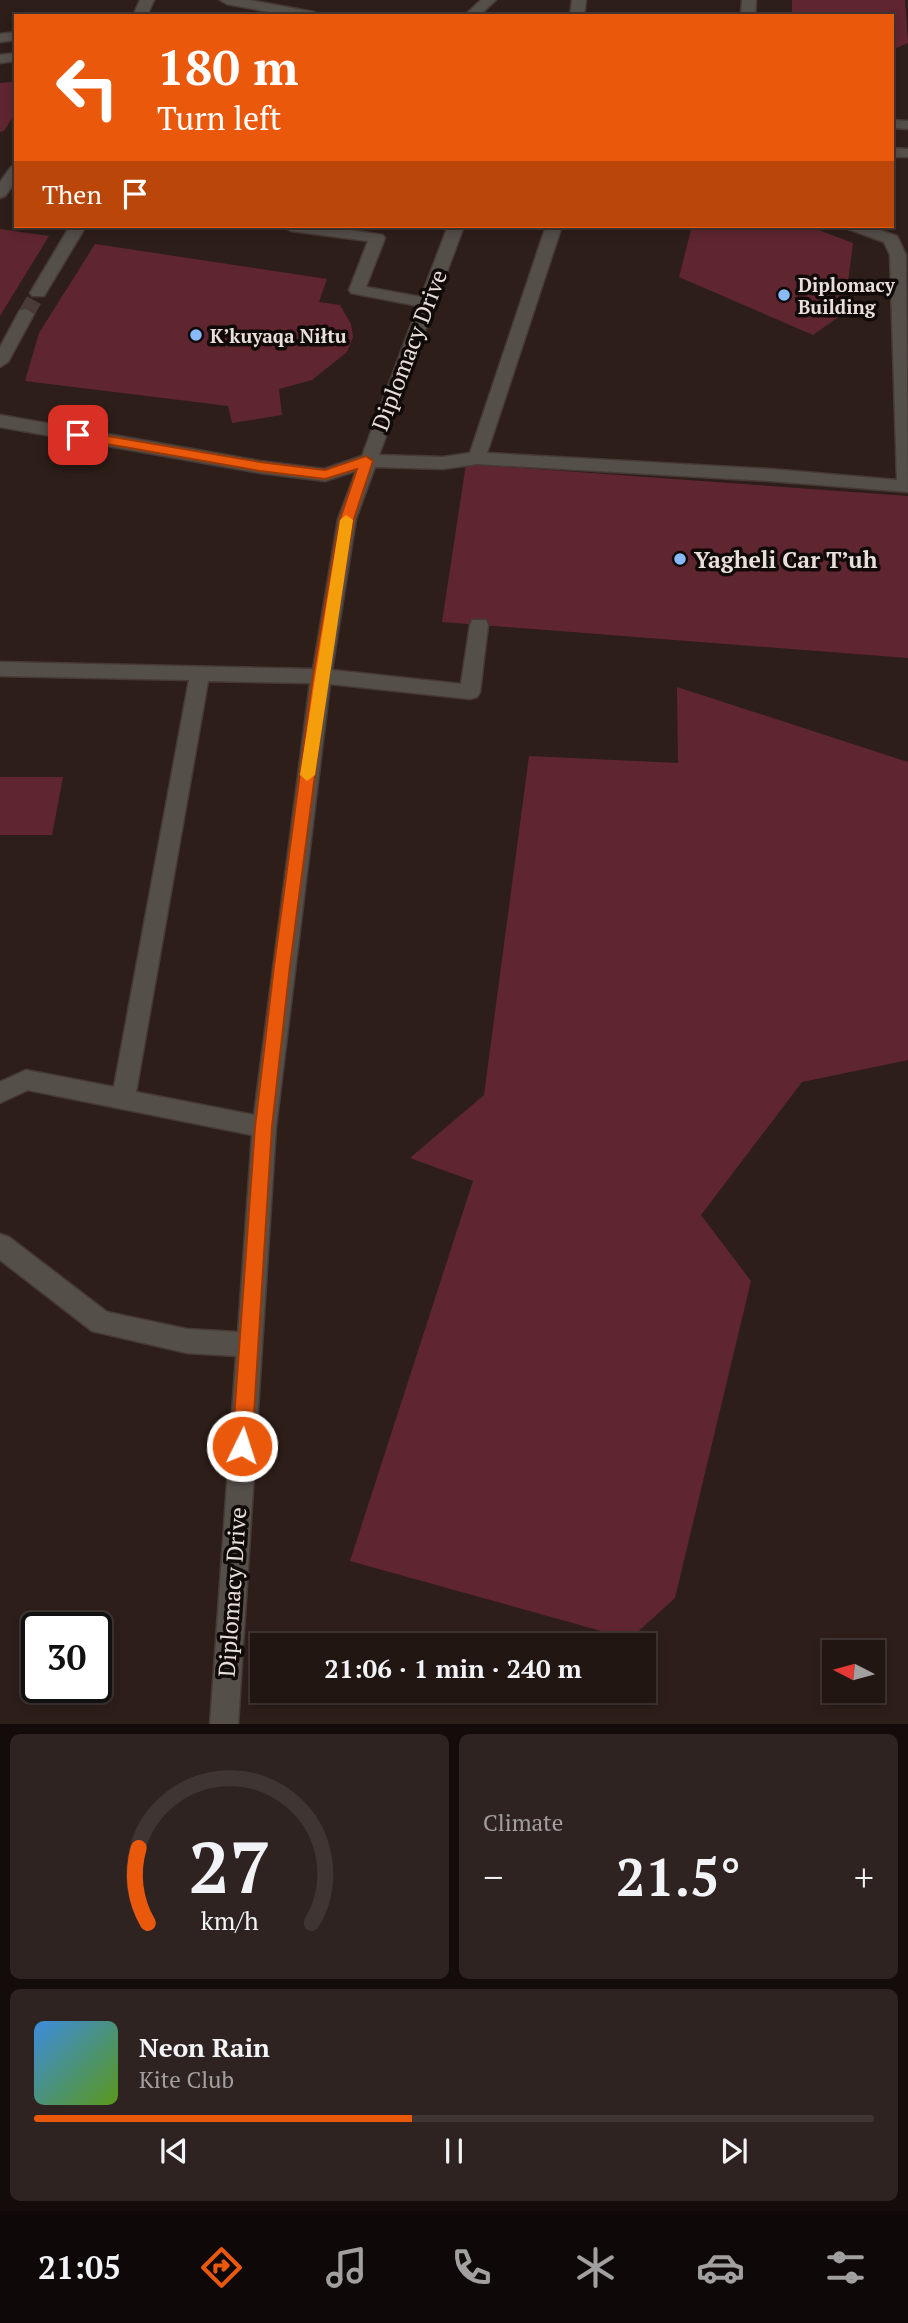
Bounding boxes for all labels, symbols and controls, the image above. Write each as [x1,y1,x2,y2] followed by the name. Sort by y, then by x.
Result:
[157,34,299,99] text: 180 m
[42,42,133,133] icon: left
[157,97,281,139] text: Turn left
[116,175,154,213] icon: arrive
[42,177,102,211] text: Then
[364,265,454,435] street label: Diplomacy Drive
[798,272,896,319] place label: Diplomacy Building
[776,287,792,303] marker: Diplomacy Building
[210,323,347,348] place label: K’kuyaqa Niłtu
[188,327,204,343] marker: K’kuyaqa Niłtu
[48,405,108,465] pin
[59,416,97,454] icon: arrive
[694,544,878,575] place label: Yagheli Car T’uh
[672,551,688,567] marker: Yagheli Car T’uh
[205,1409,279,1483] position arrow
[211,1506,253,1678] street label: Diplomacy Drive
[21,1612,112,1703] speed limit sign: 30
[822,1640,886,1703] north arrow
[822,1640,885,1703] map controls
[324,1651,582,1685] text: 21:06 · 1 min · 240 m
[483,1807,563,1838] text: Climate
[188,1817,271,1914] text: 27
[616,1842,741,1911] text: 21.5°
[483,1852,503,1902] text: −
[854,1852,874,1902] text: +
[201,1903,259,1936] text: km/h
[139,2030,270,2064] text: Neon Rain
[139,2064,234,2095] text: Kite Club
[155,2132,193,2170] icon: previous
[435,2132,473,2170] icon: pause
[715,2132,753,2170] icon: next
[197,2243,246,2292] icon: directions
[322,2243,371,2292] icon: music
[447,2243,496,2292] icon: phone
[571,2243,620,2292] icon: climate
[696,2243,745,2292] icon: car
[821,2243,870,2292] icon: filters
[38,2246,121,2288] text: 21:05

